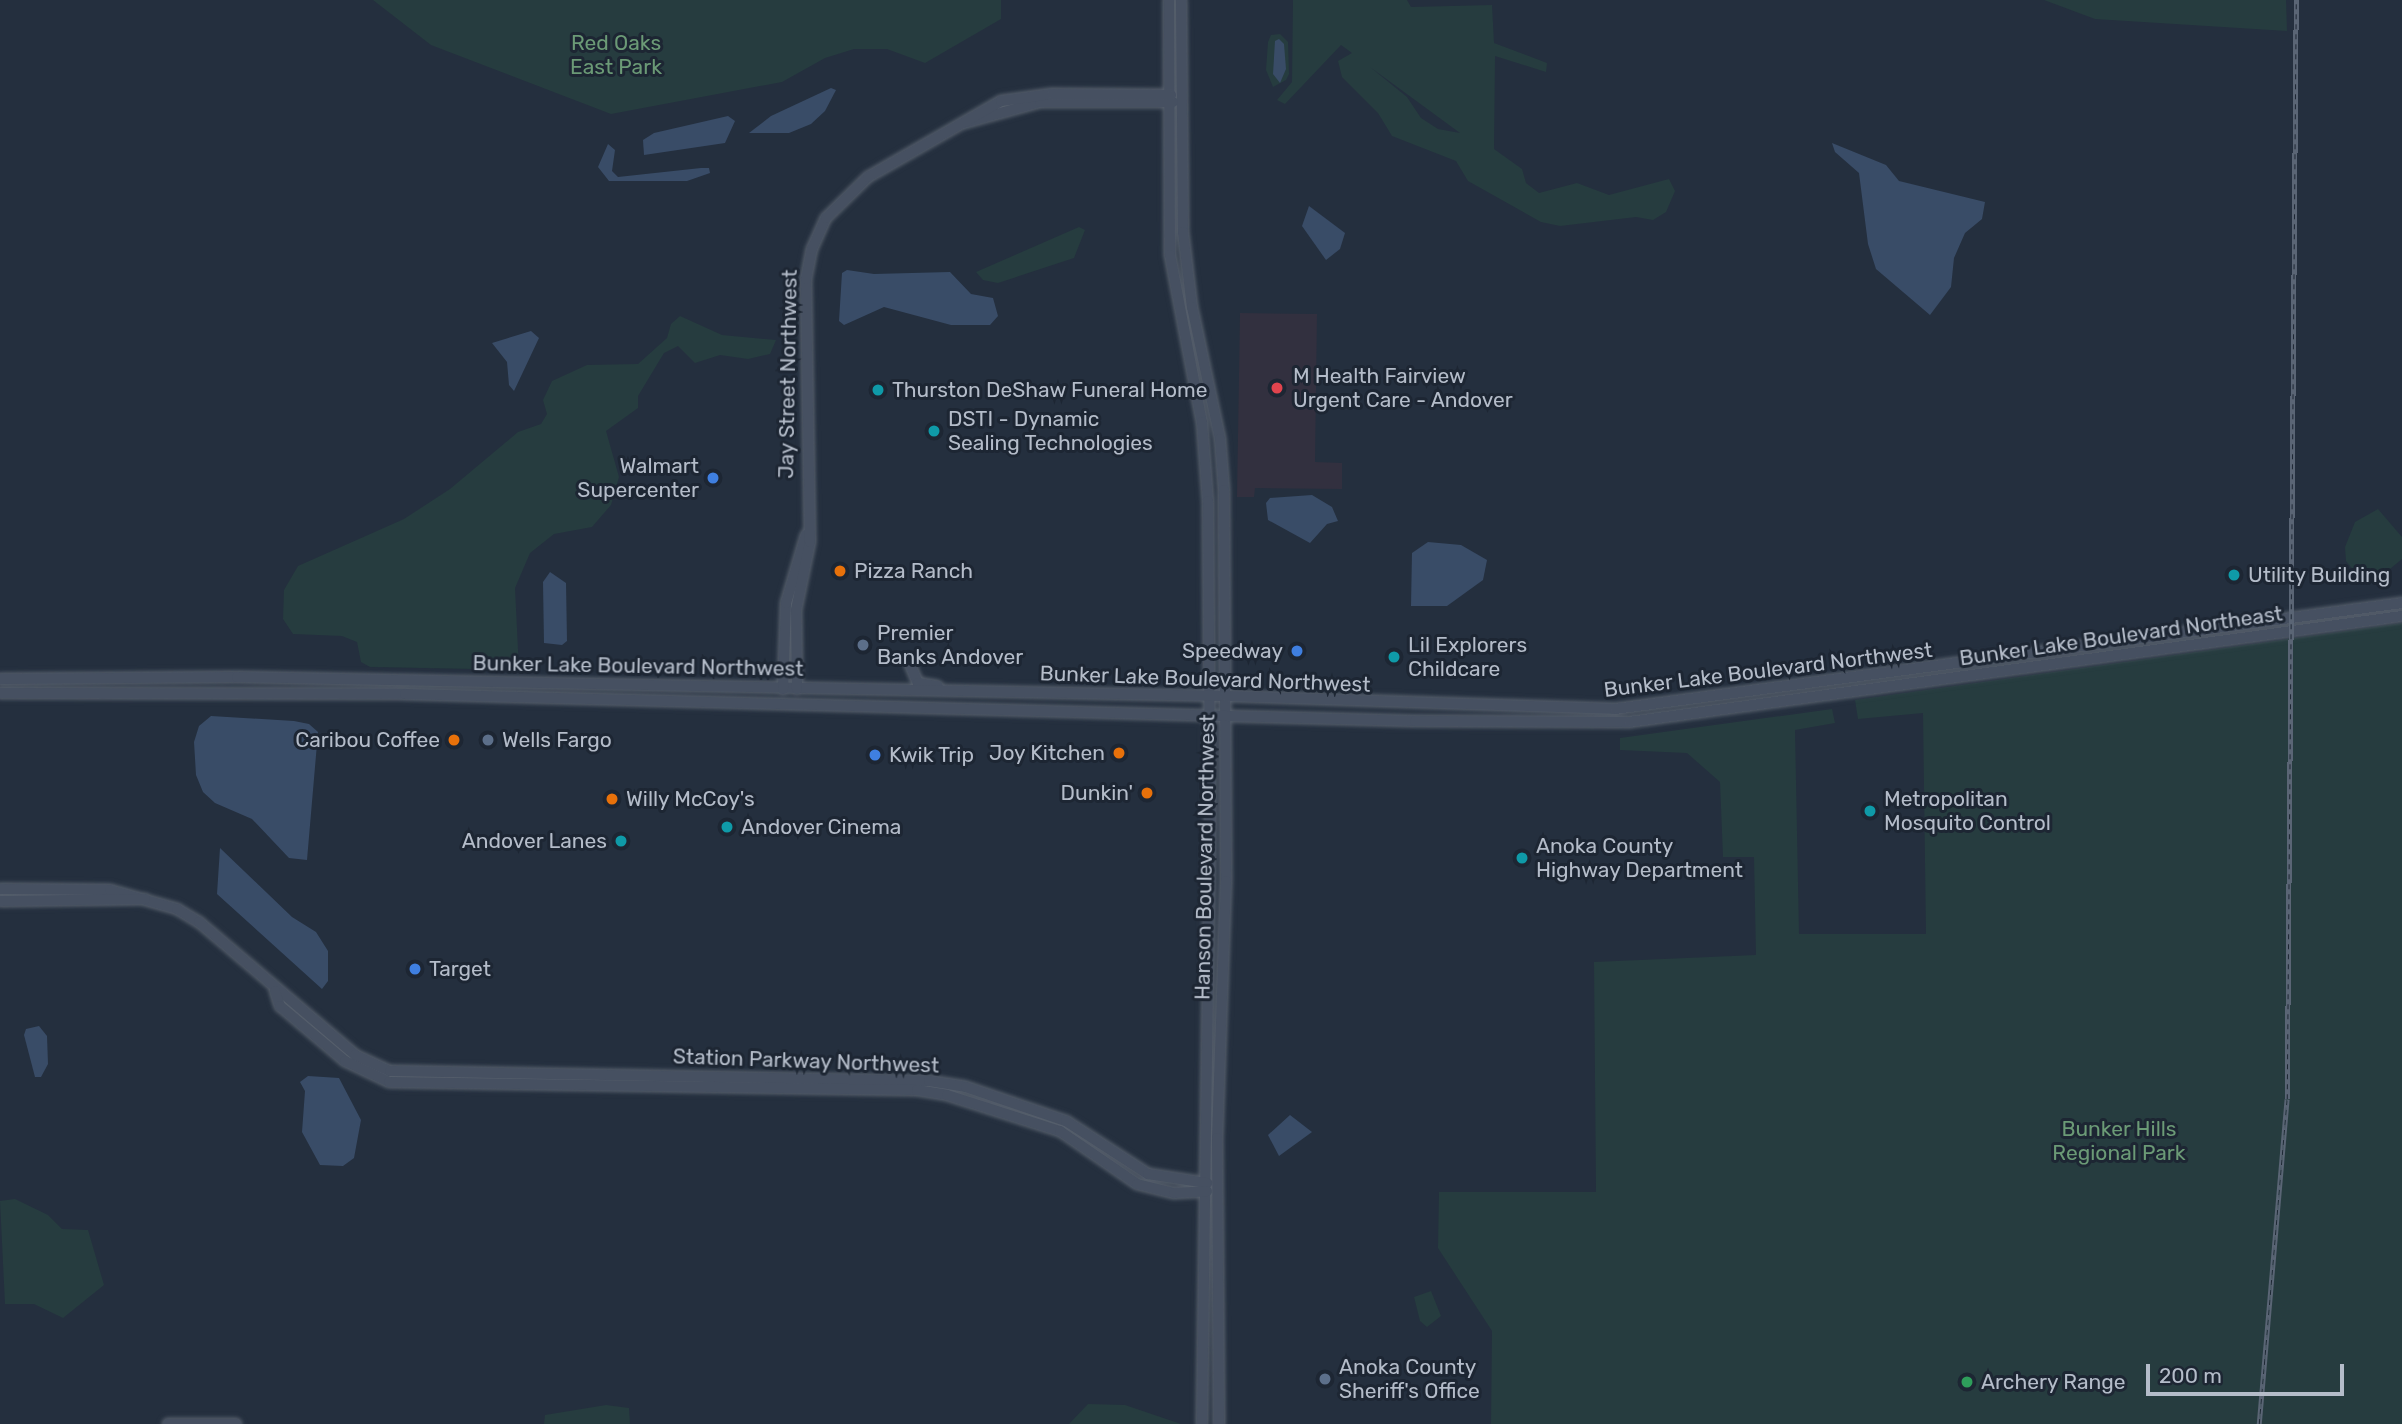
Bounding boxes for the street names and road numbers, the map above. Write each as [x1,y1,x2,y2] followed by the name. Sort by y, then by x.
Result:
[774,269,802,479] street label: Jay Street Northwest
[1958,601,2284,671] street label: Bunker Lake Boulevard Northeast
[1602,637,1934,703] street label: Bunker Lake Boulevard Northwest
[472,651,804,681] street label: Bunker Lake Boulevard Northwest
[1039,661,1371,697] street label: Bunker Lake Boulevard Northwest
[1190,714,1220,1000] street label: Hanson Boulevard Northwest
[672,1044,940,1078] street label: Station Parkway Northwest

